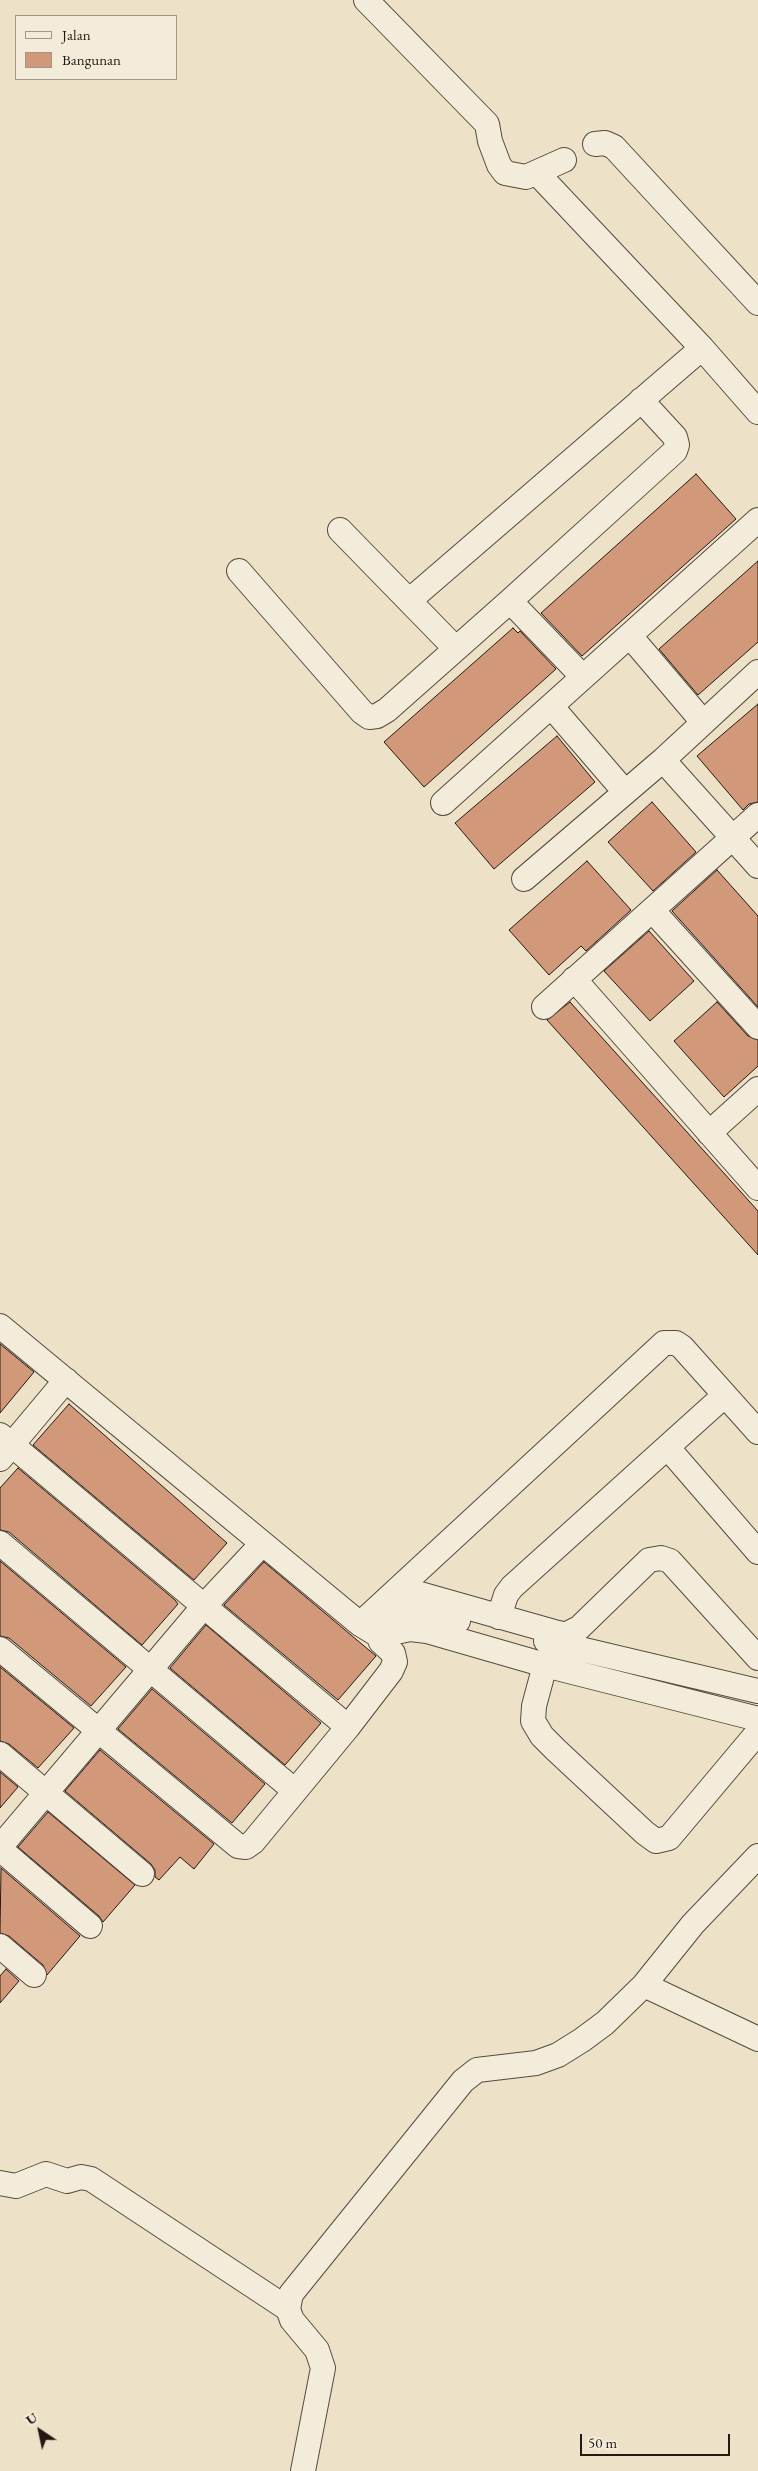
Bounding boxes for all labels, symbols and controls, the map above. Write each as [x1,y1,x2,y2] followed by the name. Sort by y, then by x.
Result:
[15,15,178,80] legend
[62,25,91,44] text: Jalan
[62,50,121,69] text: Bangunan
[15,2406,65,2456] north arrow
[22,2408,41,2429] text: U
[583,2424,733,2456] scale bar
[588,2433,617,2452] text: 50 m

